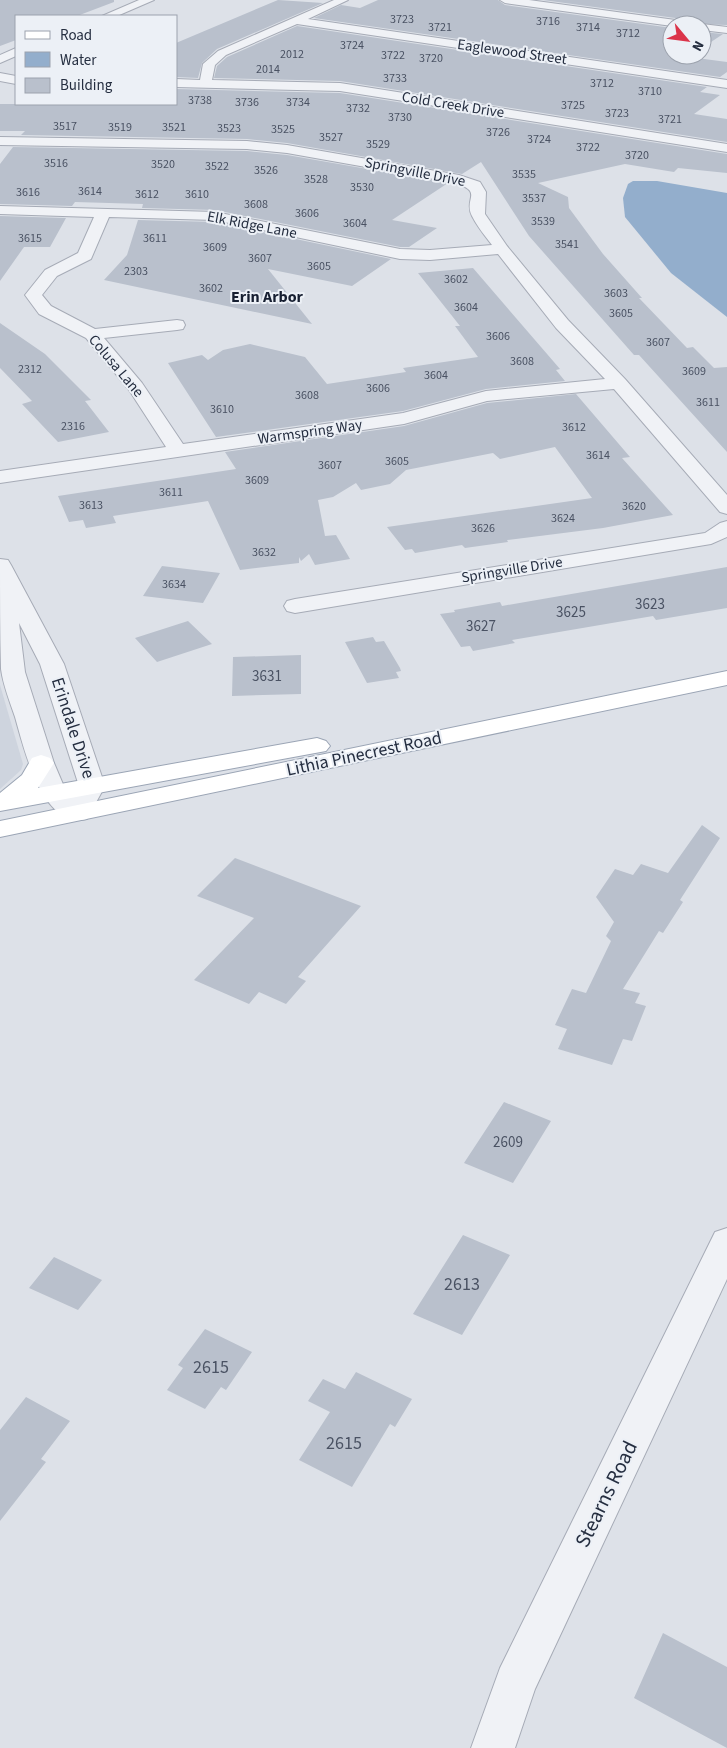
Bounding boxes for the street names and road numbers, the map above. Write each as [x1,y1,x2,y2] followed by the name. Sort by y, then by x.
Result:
[456,34,568,70] street label: Eaglewood Street
[400,87,506,123] street label: Cold Creek Drive
[363,152,467,192] street label: Springville Drive
[205,206,299,244] street label: Elk Ridge Lane
[84,330,148,402] street label: Colusa Lane
[256,414,364,450] street label: Warmspring Way
[460,552,564,588] street label: Springville Drive
[45,674,101,782] street label: Erindale Drive
[284,725,444,783] street label: Lithia Pinecrest Road
[567,1436,645,1552] street label: Stearns Road

